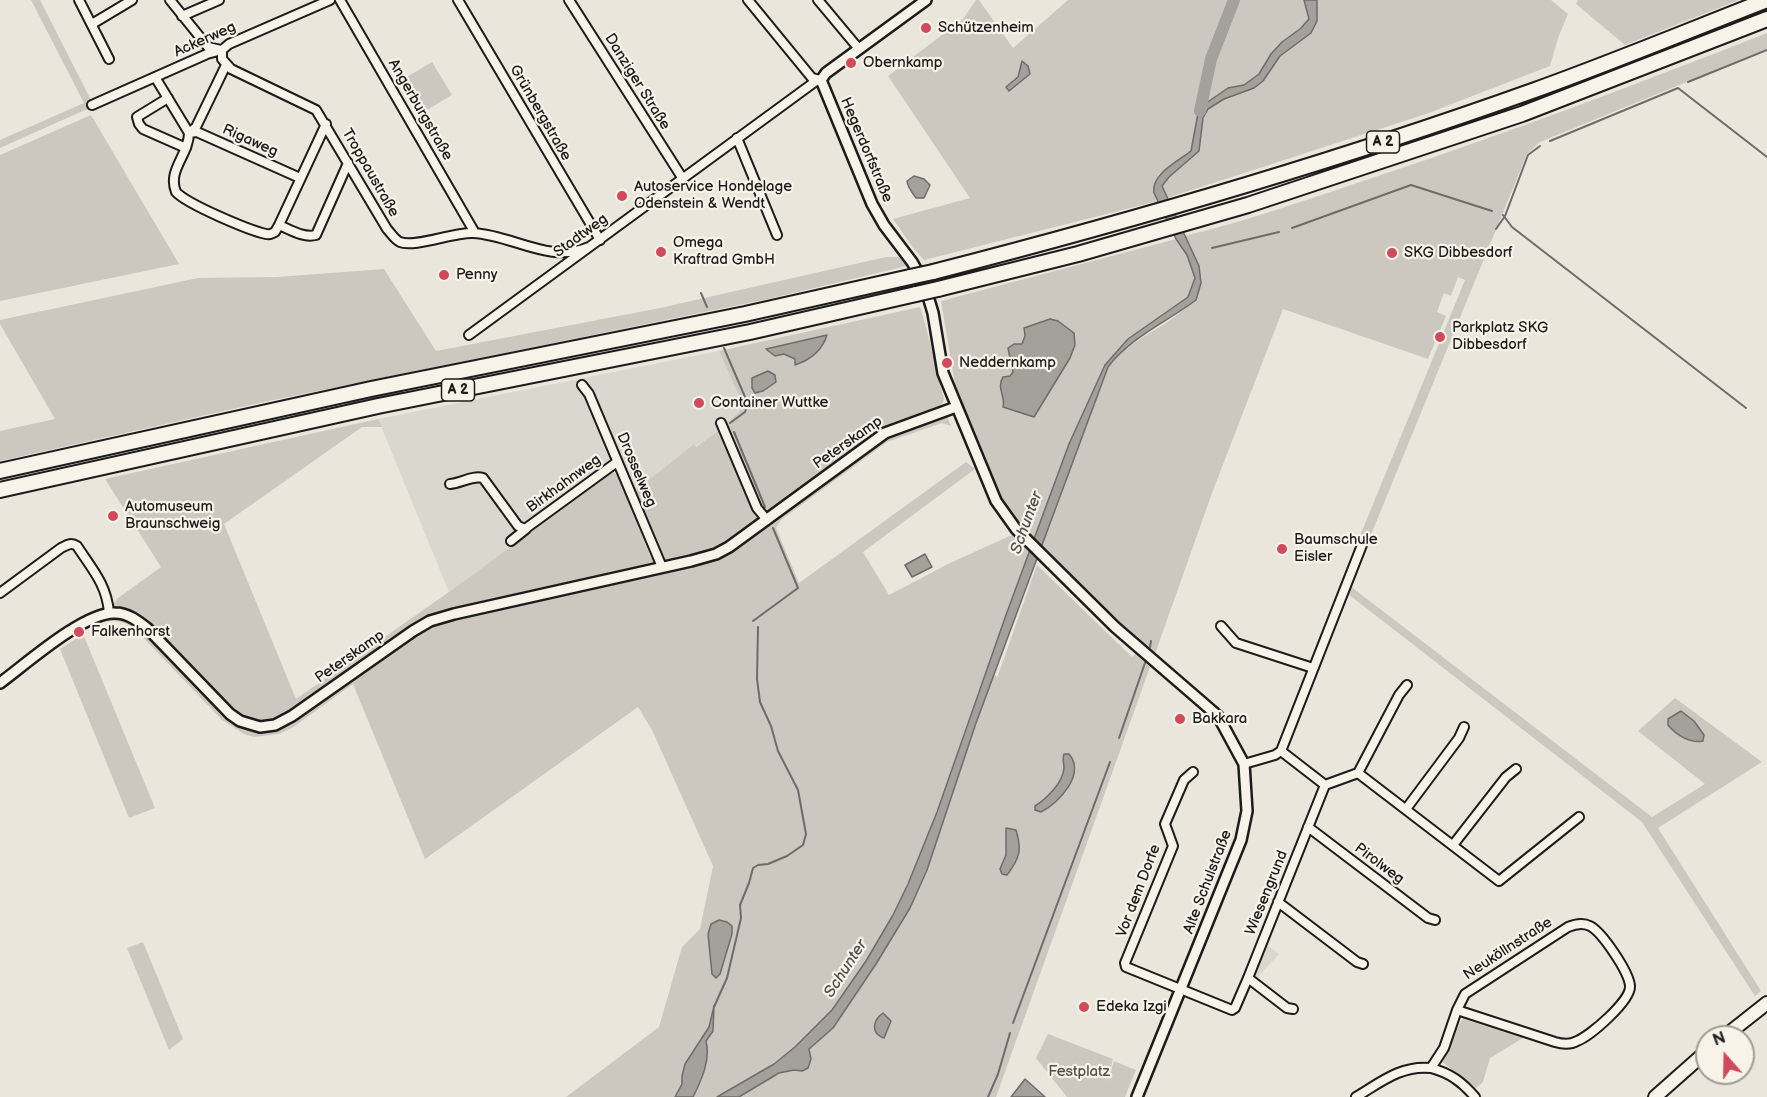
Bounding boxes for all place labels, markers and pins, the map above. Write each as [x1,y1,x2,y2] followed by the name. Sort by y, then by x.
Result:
[938,19,1034,37] place label: Schützenheim
[919,21,933,35] marker: Schützenheim
[863,54,942,72] place label: Obernkamp
[844,56,858,70] marker: Obernkamp
[634,178,792,213] place label: Autoservice Hondelage Odenstein & Wendt
[615,189,629,203] marker: Autoservice Hondelage Odenstein & Wendt
[673,234,775,269] place label: Omega Kraftrad GmbH
[1404,244,1513,262] place label: SKG Dibbesdorf
[654,245,668,259] marker: Omega Kraftrad GmbH
[1385,246,1399,260] marker: SKG Dibbesdorf
[456,266,497,284] place label: Penny
[437,268,451,282] marker: Penny
[1452,319,1548,354] place label: Parkplatz SKG Dibbesdorf
[1433,330,1447,344] marker: Parkplatz SKG Dibbesdorf
[959,354,1056,372] place label: Neddernkamp
[940,356,954,370] marker: Neddernkamp
[711,394,828,412] place label: Container Wuttke
[692,396,706,410] marker: Container Wuttke
[125,498,220,533] place label: Automuseum Braunschweig
[106,509,120,523] marker: Automuseum Braunschweig
[1294,531,1378,566] place label: Baumschule Eisler
[1275,542,1289,556] marker: Baumschule Eisler
[91,623,170,641] place label: Falkenhorst
[72,625,86,639] marker: Falkenhorst
[1192,710,1247,728] place label: Bakkara
[1173,712,1187,726] marker: Bakkara
[1096,998,1167,1016] place label: Edeka Izgi
[1077,1000,1091,1014] marker: Edeka Izgi

